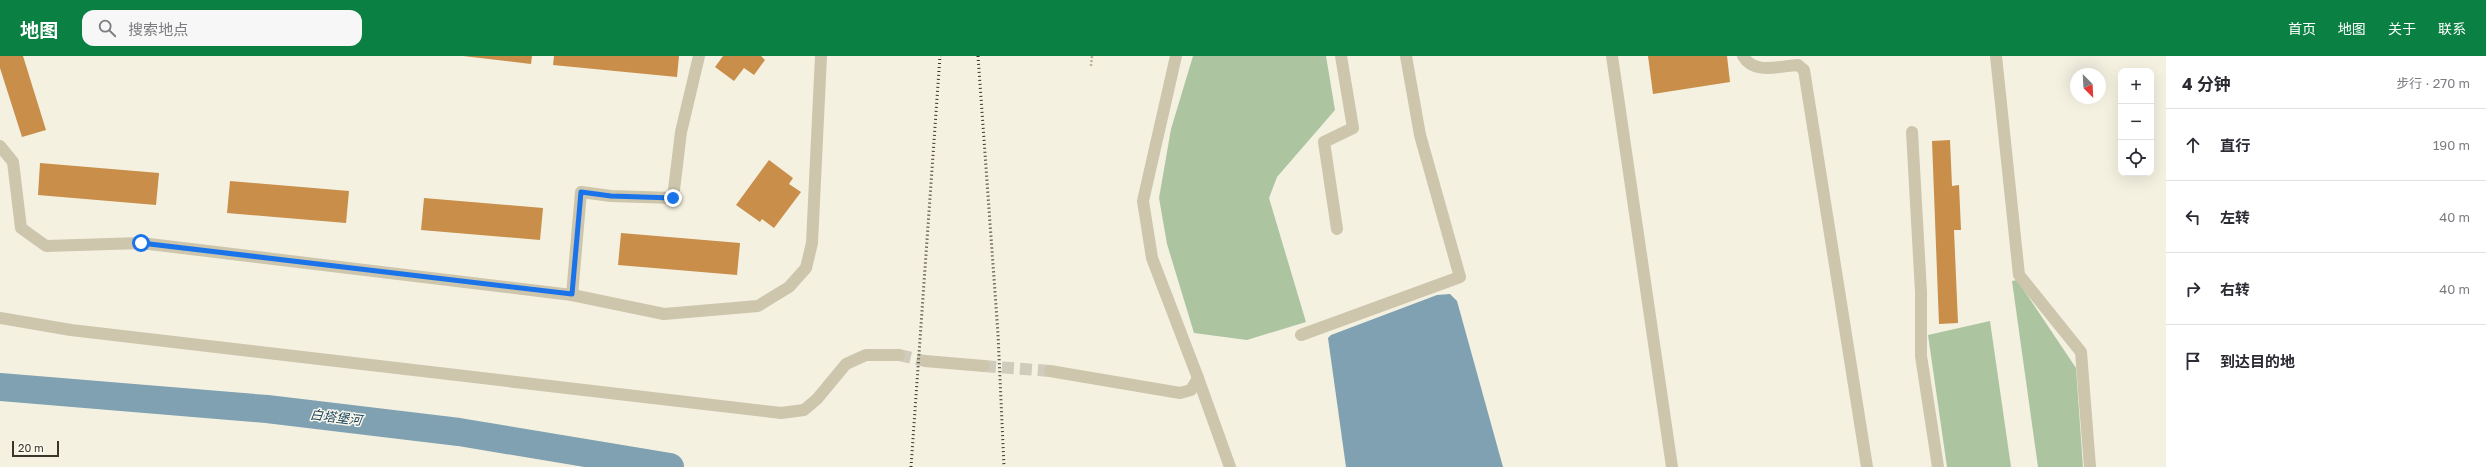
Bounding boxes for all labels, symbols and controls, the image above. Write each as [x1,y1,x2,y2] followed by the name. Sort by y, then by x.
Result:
[82,10,362,46] search box
[96,17,118,39] icon: search
[20,18,58,41] text: 地图
[128,20,188,38] text: 搜索地点
[2288,20,2316,37] text: 首页
[2338,20,2366,37] text: 地图
[2388,20,2416,37] text: 关于
[2438,20,2466,37] text: 联系
[2070,68,2106,104] north arrow
[2118,68,2154,176] map controls
[2118,68,2154,104] button: +
[2182,73,2231,94] text: 4 分钟
[2396,75,2470,91] text: 步行 · 270 m
[2118,104,2154,140] button: −
[2182,134,2204,156] icon: ahead
[2220,136,2250,154] text: 直行
[2433,137,2470,153] text: 190 m
[2118,140,2154,176] button: locate
[664,189,682,207] route end
[2182,206,2204,228] icon: left
[2220,208,2250,226] text: 左转
[2439,209,2470,225] text: 40 m
[132,234,150,252] route start
[2182,278,2204,300] icon: right
[2220,280,2250,298] text: 右转
[2439,281,2470,297] text: 40 m
[2182,350,2204,372] icon: arrive
[2220,352,2295,370] text: 到达目的地
[309,406,366,428] water label: 白塔堡河
[12,439,59,458] scale bar
[18,441,44,454] text: 20 m

